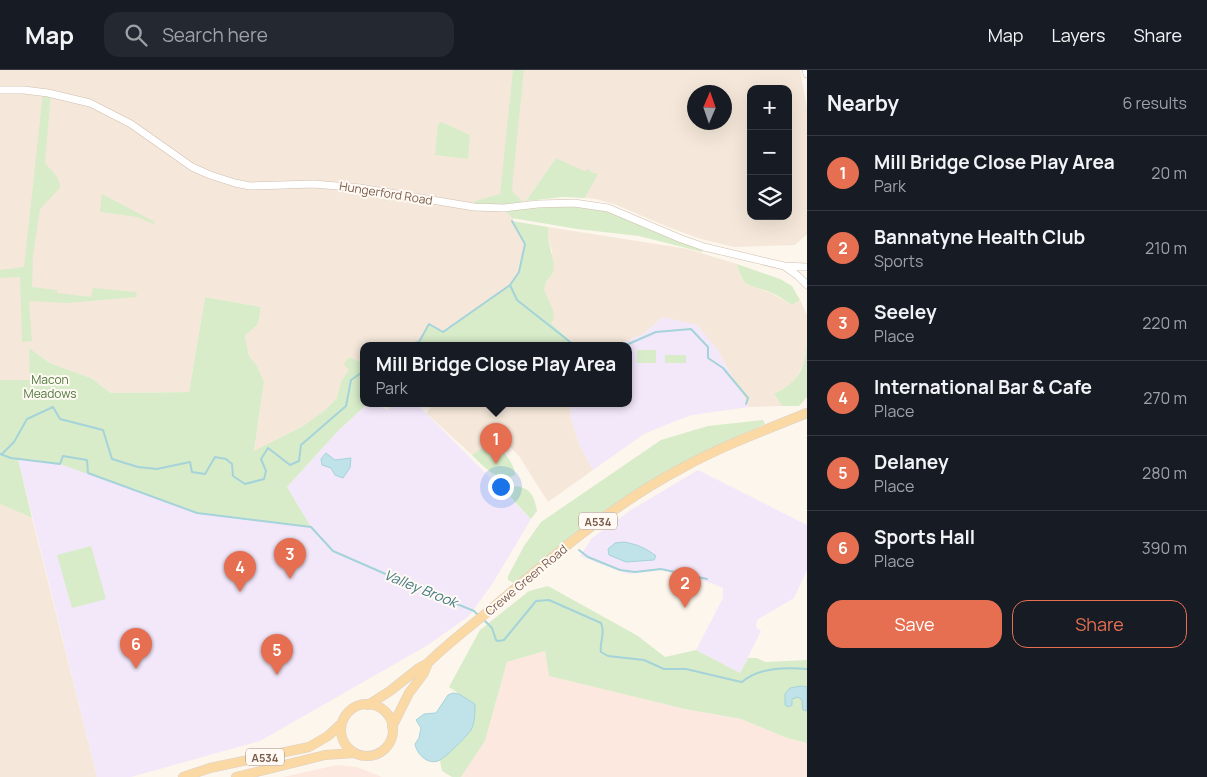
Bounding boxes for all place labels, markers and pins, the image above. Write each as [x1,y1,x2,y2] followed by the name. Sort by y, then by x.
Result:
[480,423,512,464] pin: 1
[274,538,306,579] pin: 3
[224,551,256,592] pin: 4
[669,567,701,608] pin: 2
[120,628,152,669] pin: 6
[261,634,293,675] pin: 5

